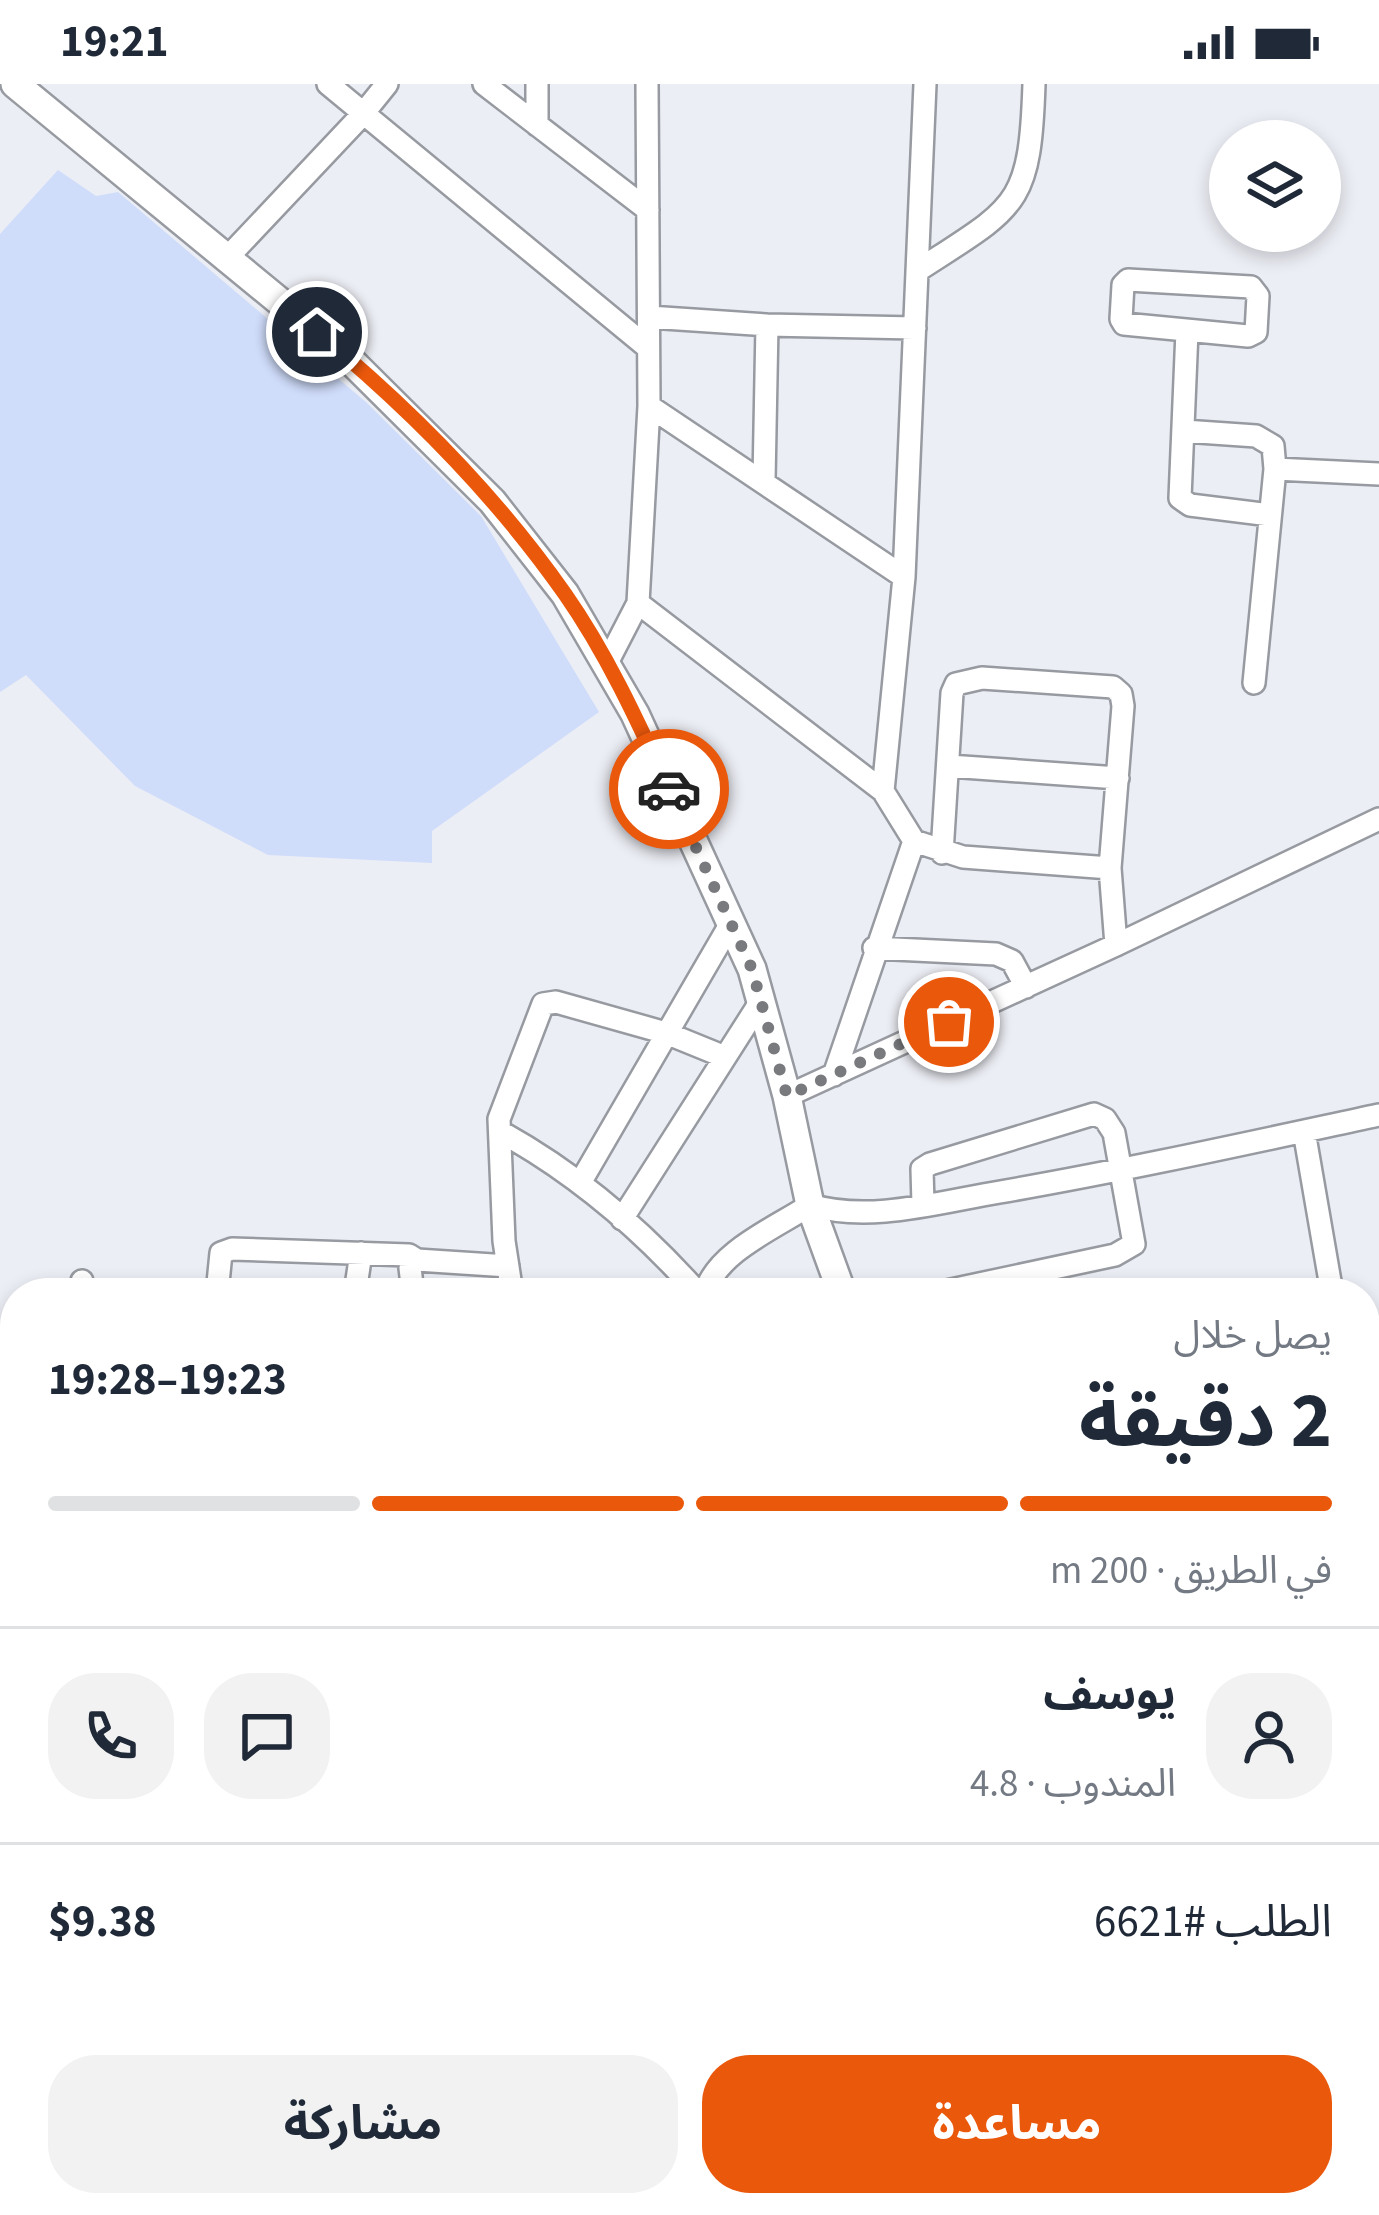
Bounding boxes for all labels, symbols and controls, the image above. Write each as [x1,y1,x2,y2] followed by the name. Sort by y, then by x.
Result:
[60,10,169,74] text: 19:21
[1209,120,1341,252] map controls
[1209,120,1341,252] button: layers
[266,281,368,383] pin
[284,299,350,365] icon: home
[609,729,729,849] courier
[636,756,702,822] icon: car
[898,971,1000,1073] pin
[916,989,982,1055] icon: bag
[1174,1308,1332,1364] text: يصل خلال
[48,1348,287,1412] text: 19:23–19:28
[1079,1366,1332,1477] text: 2 دقيقة
[1050,1543,1332,1599] text: في الطريق · 200 m
[1043,1663,1176,1727] text: يوسف
[48,1673,174,1799] button: phone
[204,1673,330,1799] button: chat
[1206,1673,1332,1799] button: person
[970,1756,1176,1812] text: المندوب · 4.8
[48,1890,157,1954] text: $9.38
[1094,1890,1332,1954] text: الطلب #6621
[48,2055,678,2193] button: مشاركة
[702,2055,1332,2193] button: مساعدة

